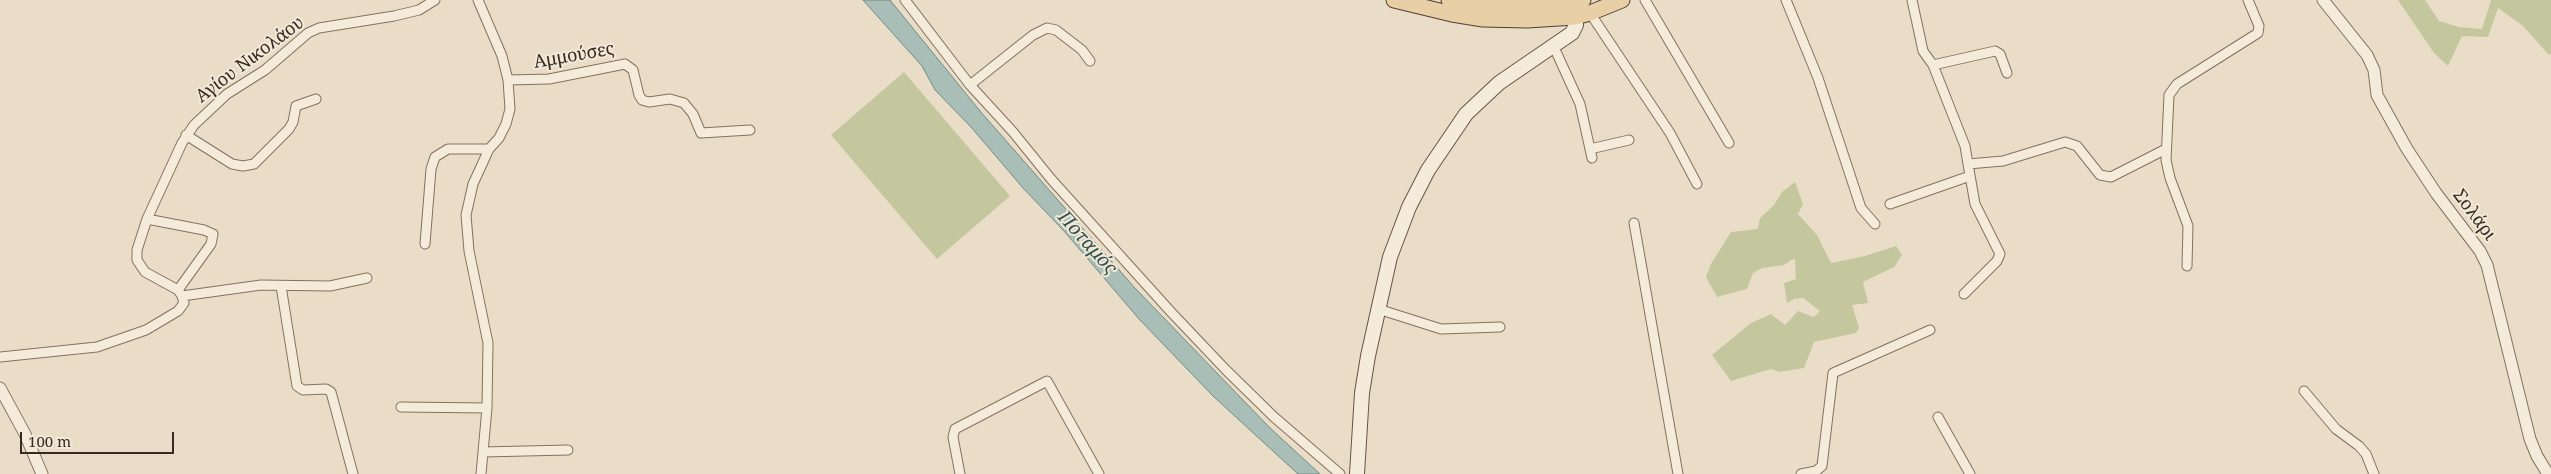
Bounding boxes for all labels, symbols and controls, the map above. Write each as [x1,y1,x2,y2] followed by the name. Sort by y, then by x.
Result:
[192,12,308,108] street label: Αγίου Νικολάου
[532,38,616,74] street label: Αμμούσες
[2448,185,2500,245] street label: Σολάρι
[1052,206,1122,280] water label: Ποταμός
[22,422,176,454] scale bar
[28,431,71,451] text: 100 m

